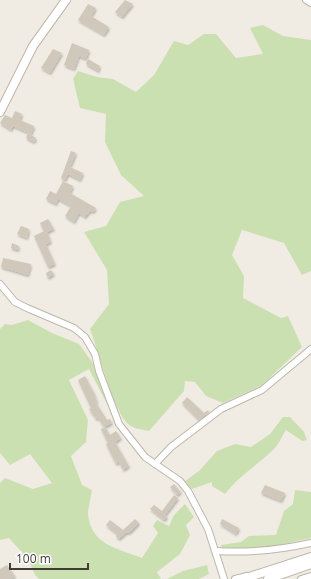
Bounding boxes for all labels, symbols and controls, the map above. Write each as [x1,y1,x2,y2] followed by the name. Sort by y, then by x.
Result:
[10,545,88,571] scale bar
[16,550,51,567] text: 100 m

